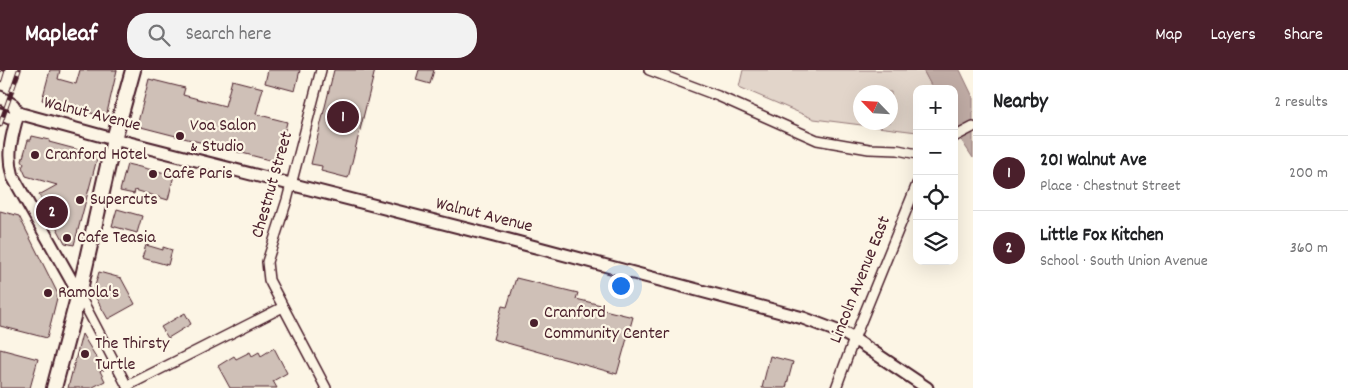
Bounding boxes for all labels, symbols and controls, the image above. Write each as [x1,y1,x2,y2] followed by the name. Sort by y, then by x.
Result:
[127,13,477,58] search box
[25,18,97,52] text: Mapleaf
[145,21,173,49] icon: search
[185,22,271,49] text: Search here
[1155,23,1182,48] text: Map
[1210,23,1256,48] text: Layers
[1284,23,1323,48] text: Share
[853,85,898,130] north arrow
[913,85,958,265] map controls
[913,85,958,130] button: +
[993,88,1048,118] text: Nearby
[41,91,143,139] street label: Walnut Avenue
[1274,91,1328,114] text: 2 results
[327,98,359,136] pin: 1
[190,114,256,160] place label: Voa Salon & Studio
[246,128,300,241] street label: Chestnut Street
[174,130,186,142] marker: Voa Salon & Studio
[913,130,958,175] button: −
[45,143,148,168] place label: Cranford Hotel
[1040,148,1147,175] text: 201 Walnut Ave
[29,149,41,161] marker: Cranford Hotel
[163,162,233,187] place label: Cafe Paris
[1007,162,1011,185] text: 1
[1289,162,1328,185] text: 200 m
[147,168,159,180] marker: Cafe Paris
[913,175,958,220] button: locate
[1040,175,1181,198] text: Place · Chestnut Street
[90,188,158,213] place label: Supercuts
[433,192,535,240] street label: Walnut Avenue
[36,193,68,231] pin: 2
[74,194,86,206] marker: Supercuts
[824,212,898,347] street label: Lincoln Avenue East
[913,220,958,265] button: layers
[1040,223,1164,250] text: Little Fox Kitchen
[77,226,156,251] place label: Cafe Teasia
[61,232,73,244] marker: Cafe Teasia
[1006,237,1013,260] text: 2
[1290,237,1328,260] text: 360 m
[1040,250,1208,273] text: School · South Union Avenue
[608,273,634,299] your location
[58,281,119,306] place label: Ramola's
[42,287,54,299] marker: Ramola's
[544,301,670,347] place label: Cranford Community Center
[528,317,540,329] marker: Cranford Community Center
[95,332,170,378] place label: The Thirsty Turtle
[79,348,91,360] marker: The Thirsty Turtle

